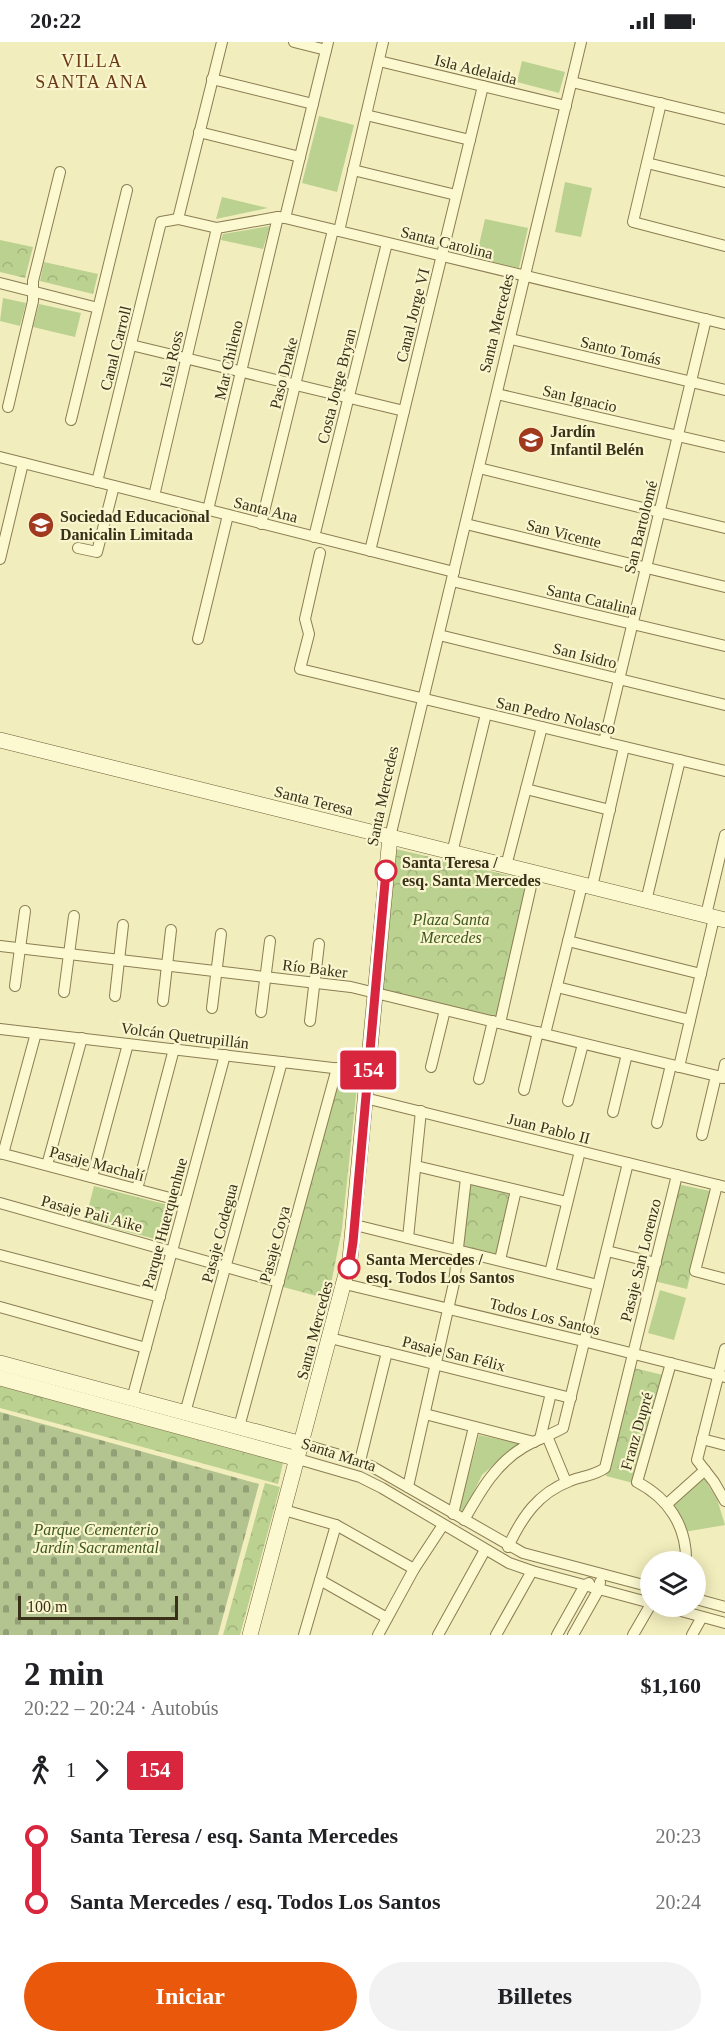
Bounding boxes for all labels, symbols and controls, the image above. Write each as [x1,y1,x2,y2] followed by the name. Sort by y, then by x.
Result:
[30,8,81,33] text: 20:22
[35,51,149,92] district label: VILLA SANTA ANA
[433,51,519,88] street label: Isla Adelaida
[399,223,495,262] street label: Santa Carolina
[393,266,433,364] street label: Canal Jorge VI
[476,272,517,375] street label: Santa Mercedes
[97,303,134,392] street label: Canal Carroll
[211,319,246,402] street label: Mar Chileno
[314,327,360,446] street label: Costa Jorge Bryan
[157,329,186,389] street label: Isla Ross
[579,333,663,368] street label: Santo Tomás
[266,335,301,411] street label: Paso Drake
[541,382,619,416] street label: San Ignacio
[550,423,644,458] place label: Jardín Infantil Belén
[516,425,546,455] school or university icon: Jardín Infantil Belén
[621,479,660,576] street label: San Bartolomé
[232,493,300,526] street label: Santa Ana
[60,508,210,543] place label: Sociedad Educacional Danicalin Limitada
[26,510,56,540] school or university icon: Sociedad Educacional Danicalin Limitada
[525,516,603,551] street label: San Vicente
[545,581,639,618] street label: Santa Catalina
[551,639,619,672] street label: San Isidro
[495,694,617,737] street label: San Pedro Nolasco
[364,745,401,848] street label: Santa Mercedes
[273,782,355,819] street label: Santa Teresa
[402,854,541,890] place label: Santa Teresa / esq. Santa Mercedes
[375,860,397,882] marker: Santa Teresa / esq. Santa Mercedes
[412,911,489,946] park label: Plaza Santa Mercedes
[281,956,349,981] street label: Río Baker
[120,1019,250,1053] street label: Volcán Quetrupillán
[334,1050,403,1090] line badge: 154
[352,1058,384,1082] text: 154
[506,1110,592,1147] street label: Juan Pablo II
[47,1143,147,1185] street label: Pasaje Machalí
[139,1156,191,1291] street label: Parque Huerquenhue
[198,1182,242,1285] street label: Pasaje Codegua
[39,1192,144,1236] street label: Pasaje Pali Aike
[617,1197,665,1324] street label: Pasaje San Lorenzo
[256,1204,294,1285] street label: Pasaje Coya
[366,1251,515,1287] place label: Santa Mercedes / esq. Todos Los Santos
[338,1257,360,1279] marker: Santa Mercedes / esq. Todos Los Santos
[293,1279,336,1381] street label: Santa Mercedes
[488,1295,602,1338] street label: Todos Los Santos
[400,1332,507,1375] street label: Pasaje San Félix
[617,1390,657,1472] street label: Franz Dupré
[299,1434,378,1475] street label: Santa Marta
[32,1521,160,1556] park label: Parque Cementerio Jardín Sacramental
[640,1551,706,1617] map controls
[640,1551,706,1617] button: layers
[18,1593,178,1620] scale bar
[27,1598,67,1615] text: 100 m
[24,1656,104,1692] text: 2 min
[641,1673,701,1698] text: $1,160
[24,1697,218,1719] text: 20:22 – 20:24 · Autobús
[24,1754,57,1787] icon: walk
[85,1754,118,1787] icon: forward
[139,1758,171,1782] text: 154
[66,1759,76,1781] text: 1
[70,1823,398,1848] text: Santa Teresa / esq. Santa Mercedes
[655,1825,701,1847] text: 20:23
[70,1889,441,1914] text: Santa Mercedes / esq. Todos Los Santos
[655,1891,701,1913] text: 20:24
[24,1962,357,2031] button: Iniciar
[369,1962,701,2031] button: Billetes

